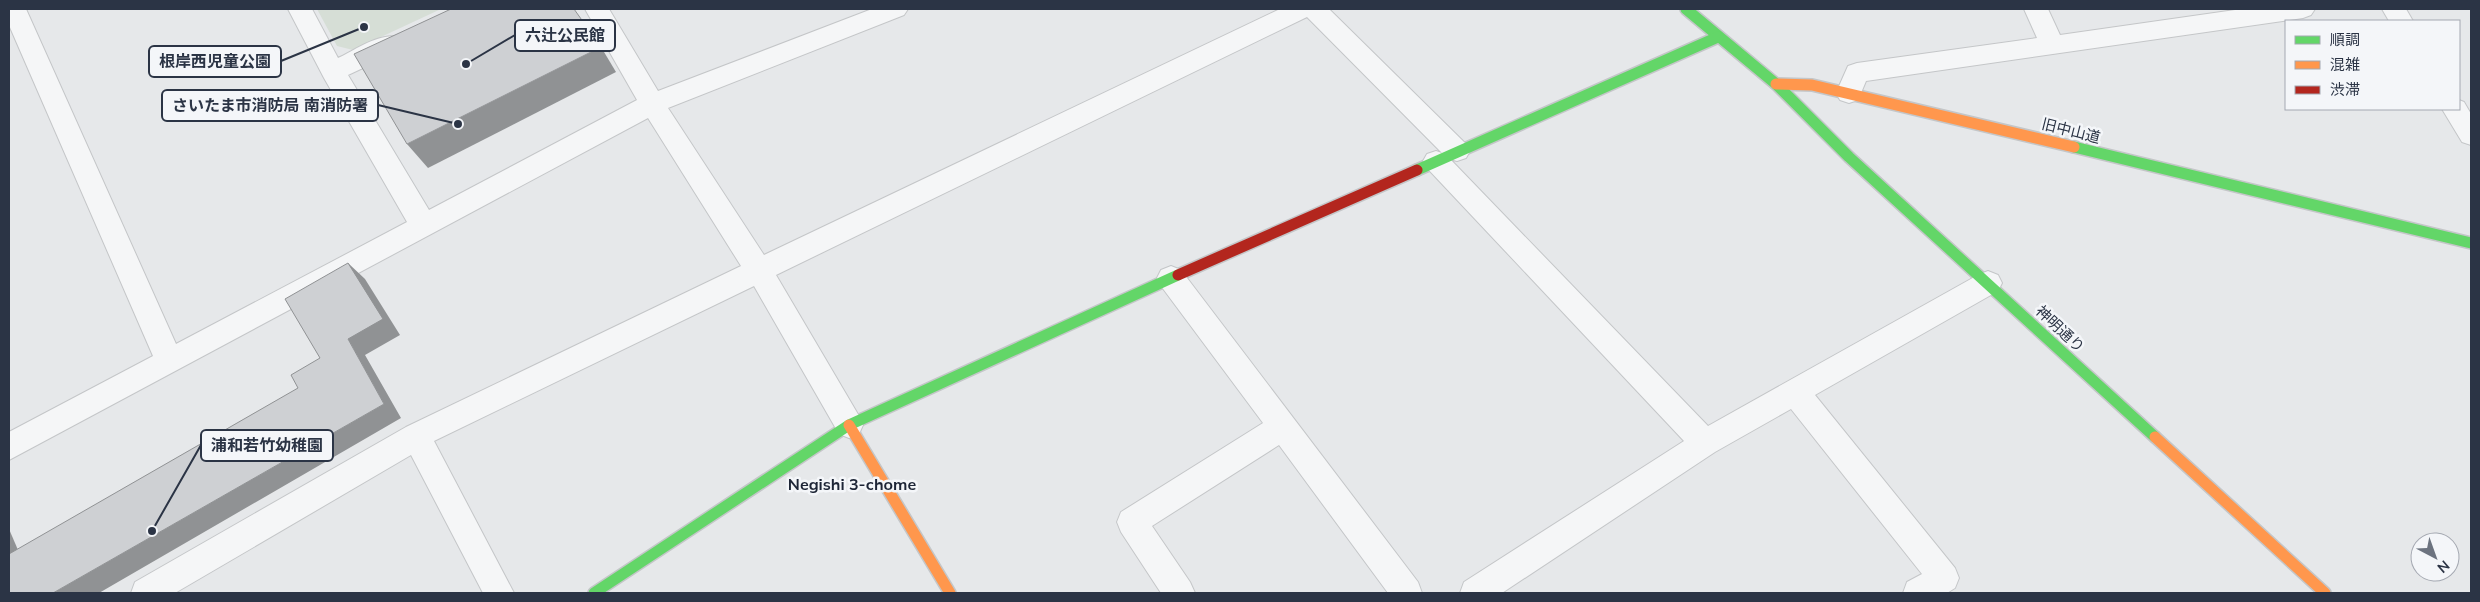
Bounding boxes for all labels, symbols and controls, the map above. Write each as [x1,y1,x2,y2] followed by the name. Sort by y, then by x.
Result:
[515,20,615,51] callout: 六辻公民館
[2285,20,2460,110] legend
[525,25,605,45] text: 六辻公民館
[2330,30,2360,49] text: 順調
[149,46,281,77] callout: 根岸西児童公園
[159,51,271,71] text: 根岸西児童公園
[2330,55,2360,74] text: 混雑
[2330,80,2360,99] text: 渋滞
[162,90,378,121] callout: さいたま市消防局 南消防署
[172,95,368,115] text: さいたま市消防局 南消防署
[2040,114,2103,147] street label: 旧中山道
[2032,301,2089,356] street label: 神明通り
[201,430,333,461] callout: 浦和若竹幼稚園
[211,435,323,455] text: 浦和若竹幼稚園
[788,474,916,494] district label: Negishi 3-chome
[2410,532,2460,582] north arrow
[2434,557,2453,577] text: N

